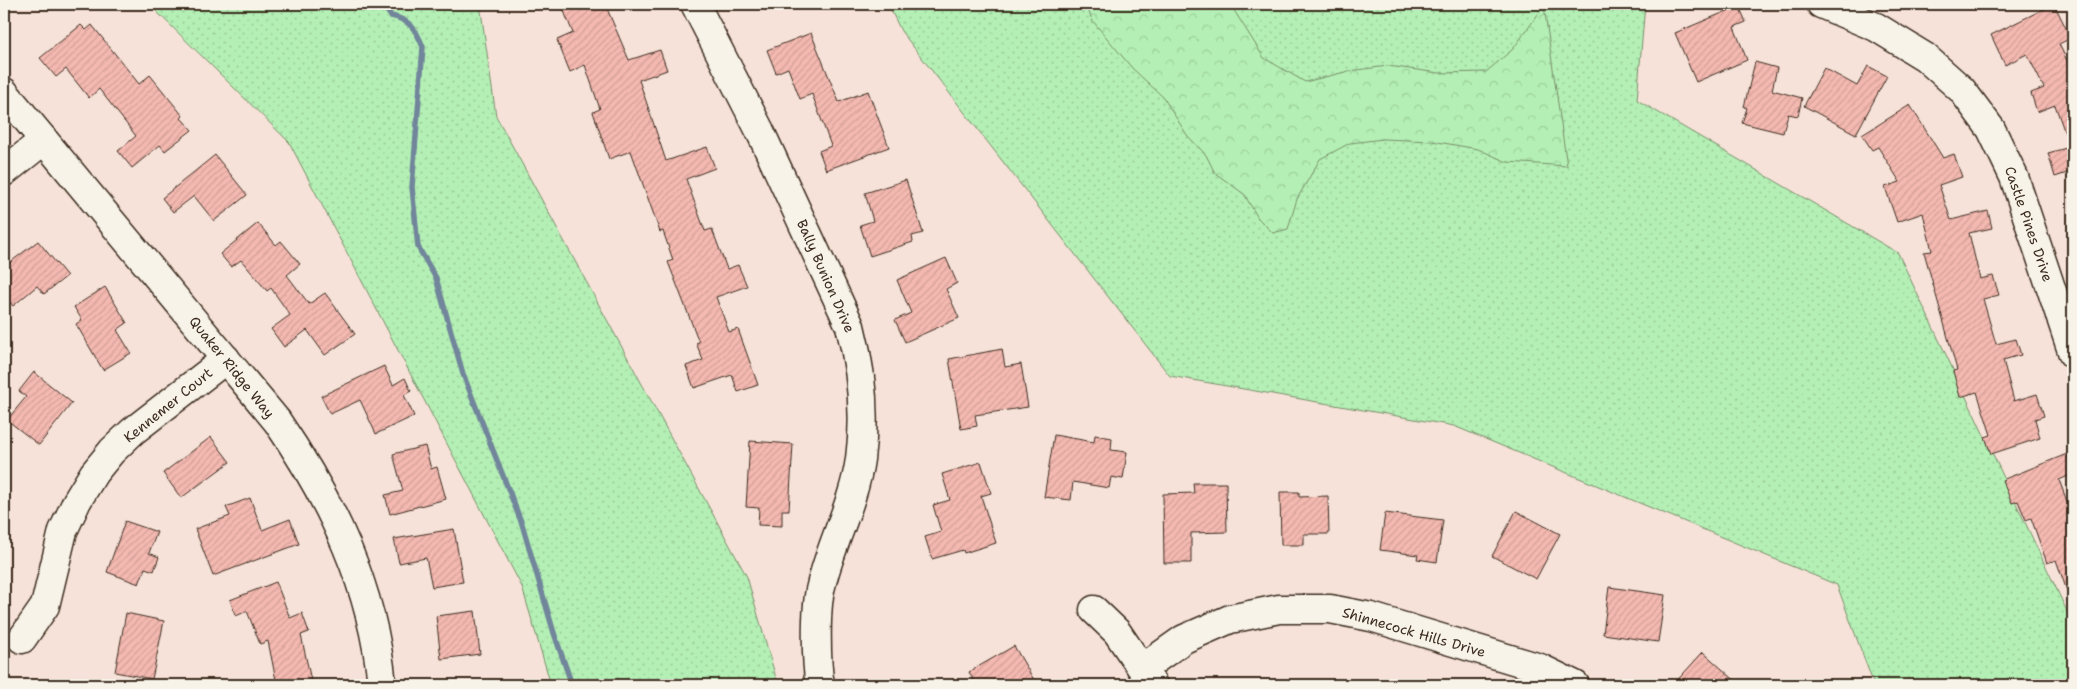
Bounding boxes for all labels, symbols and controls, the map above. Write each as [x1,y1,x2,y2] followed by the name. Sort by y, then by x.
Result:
[2001,164,2057,284] street label: Castle Pines Drive
[793,217,859,336] street label: Bally Bunion Drive
[185,312,279,422] street label: Quaker Ridge Way
[120,364,216,446] street label: Kennemer Court
[1340,603,1488,661] street label: Shinnecock Hills Drive

